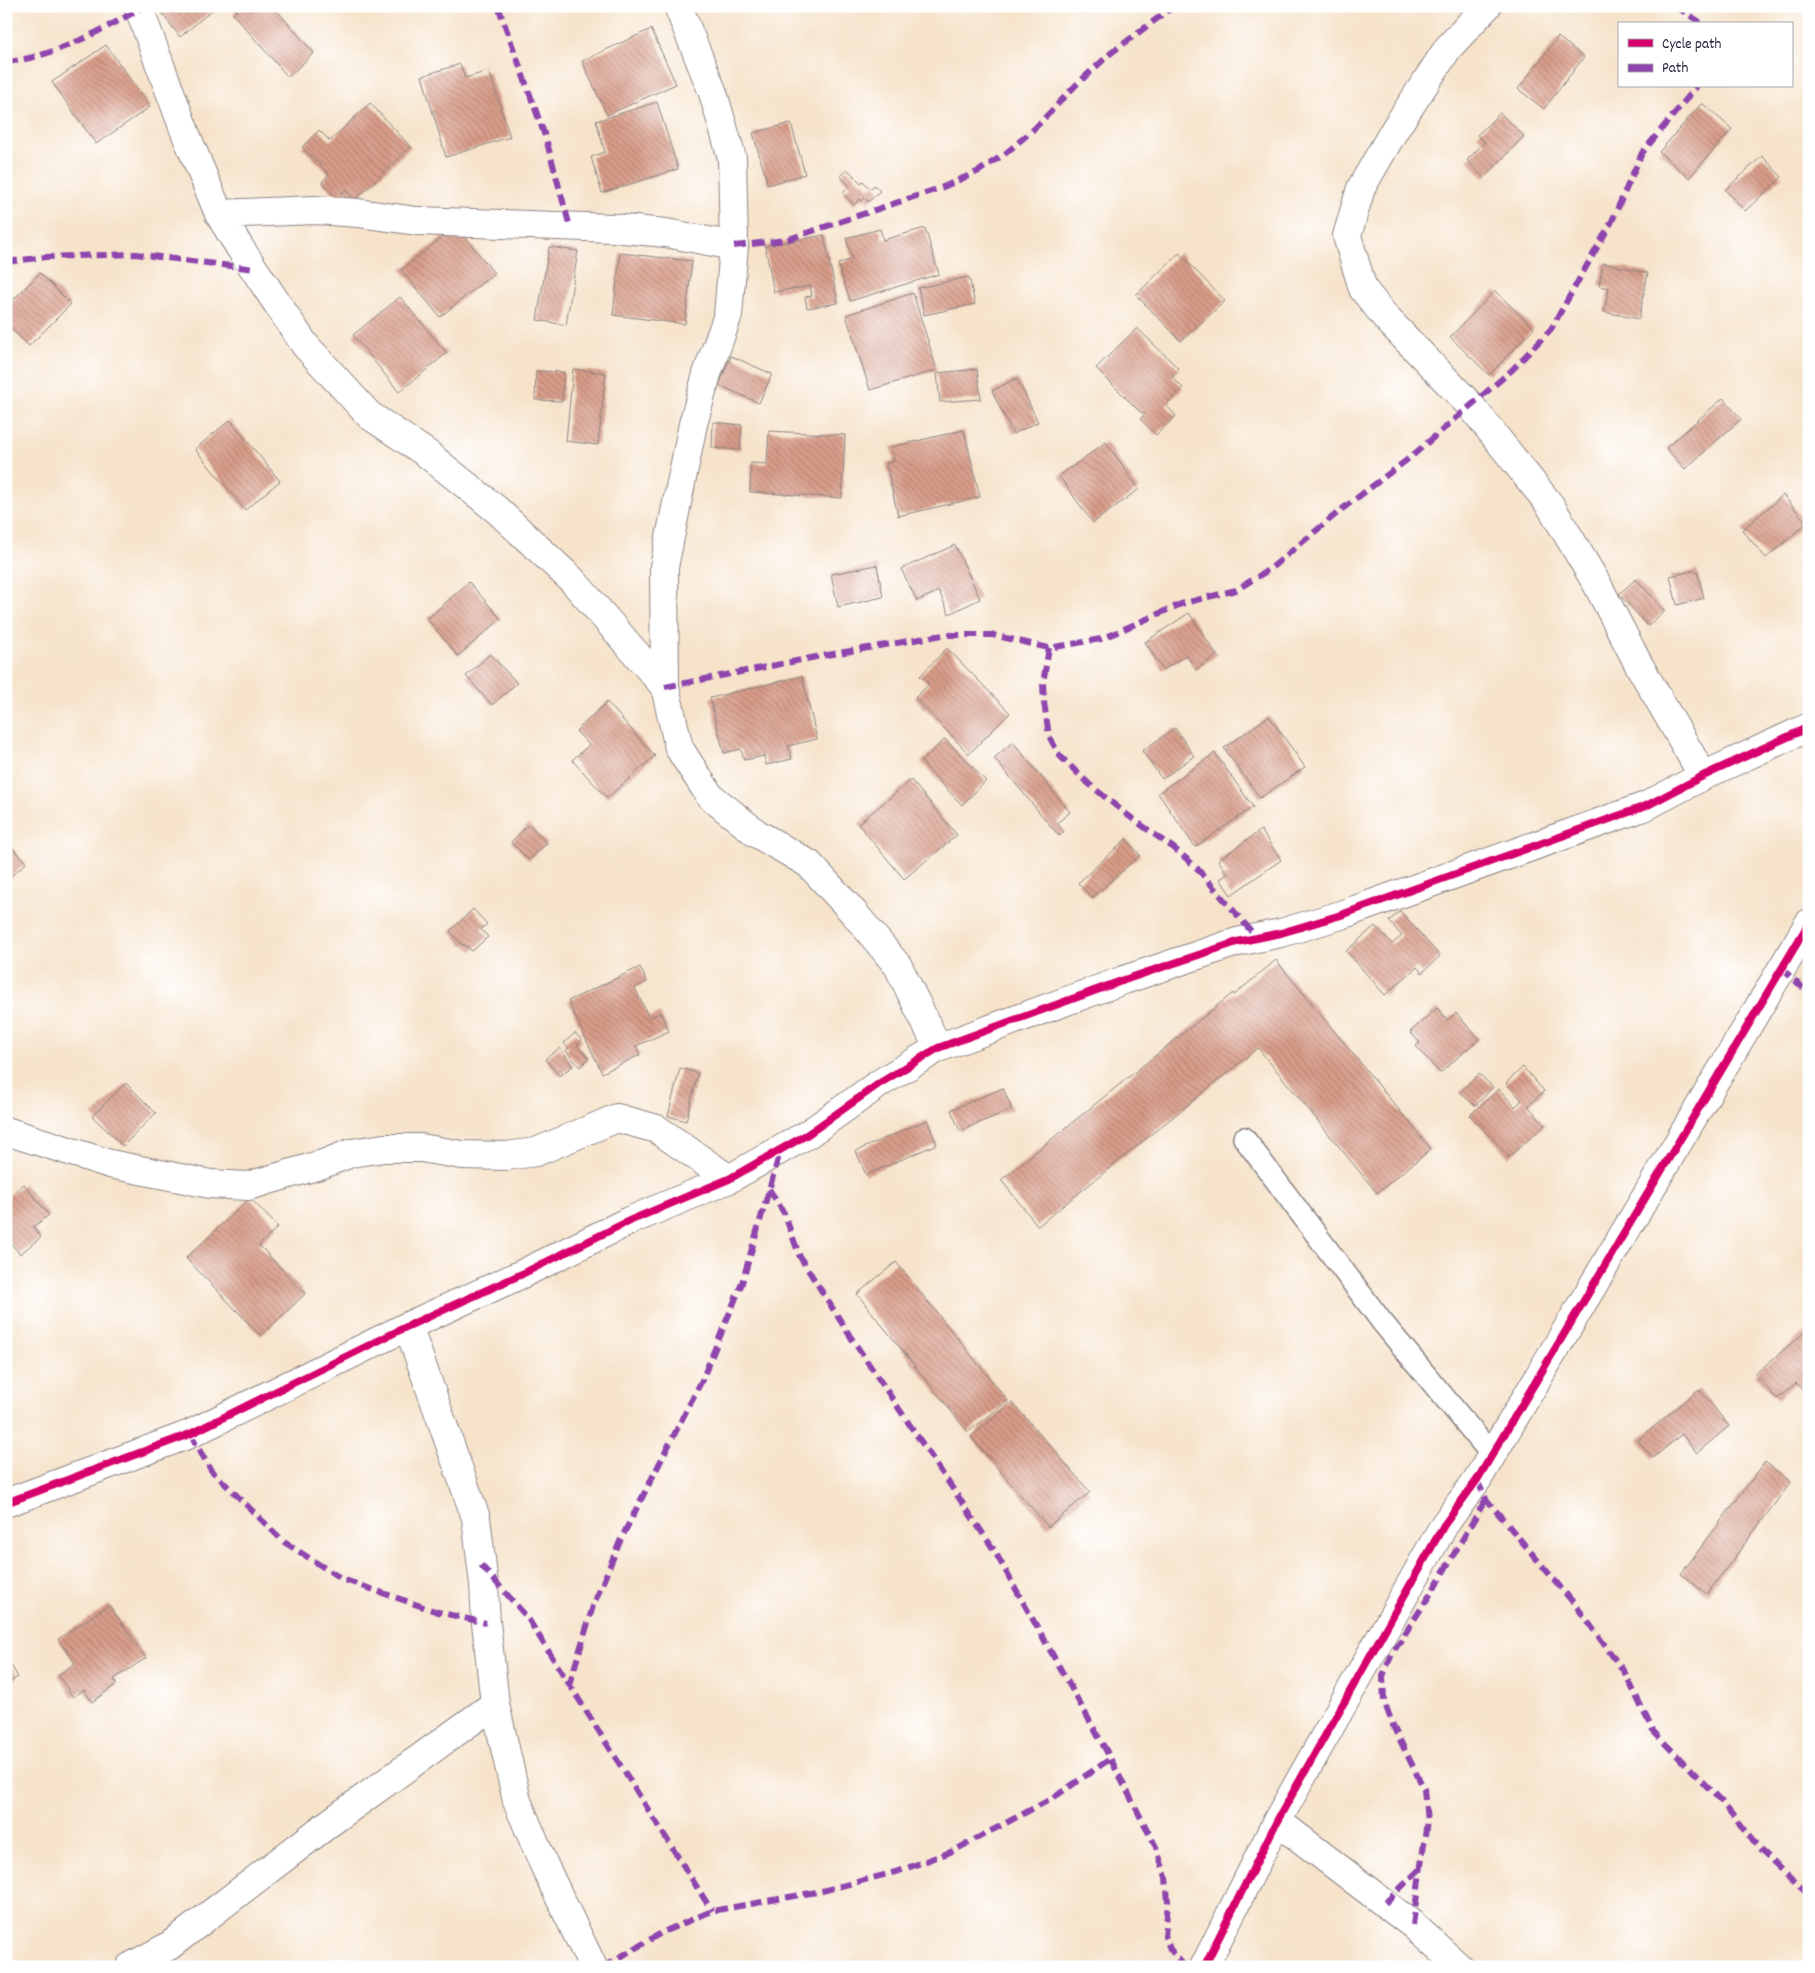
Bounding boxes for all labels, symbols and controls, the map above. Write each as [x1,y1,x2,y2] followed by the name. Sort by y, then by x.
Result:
[1618,22,1792,88] legend
[1662,34,1722,56] text: Cycle path
[1662,58,1688,80] text: Path

